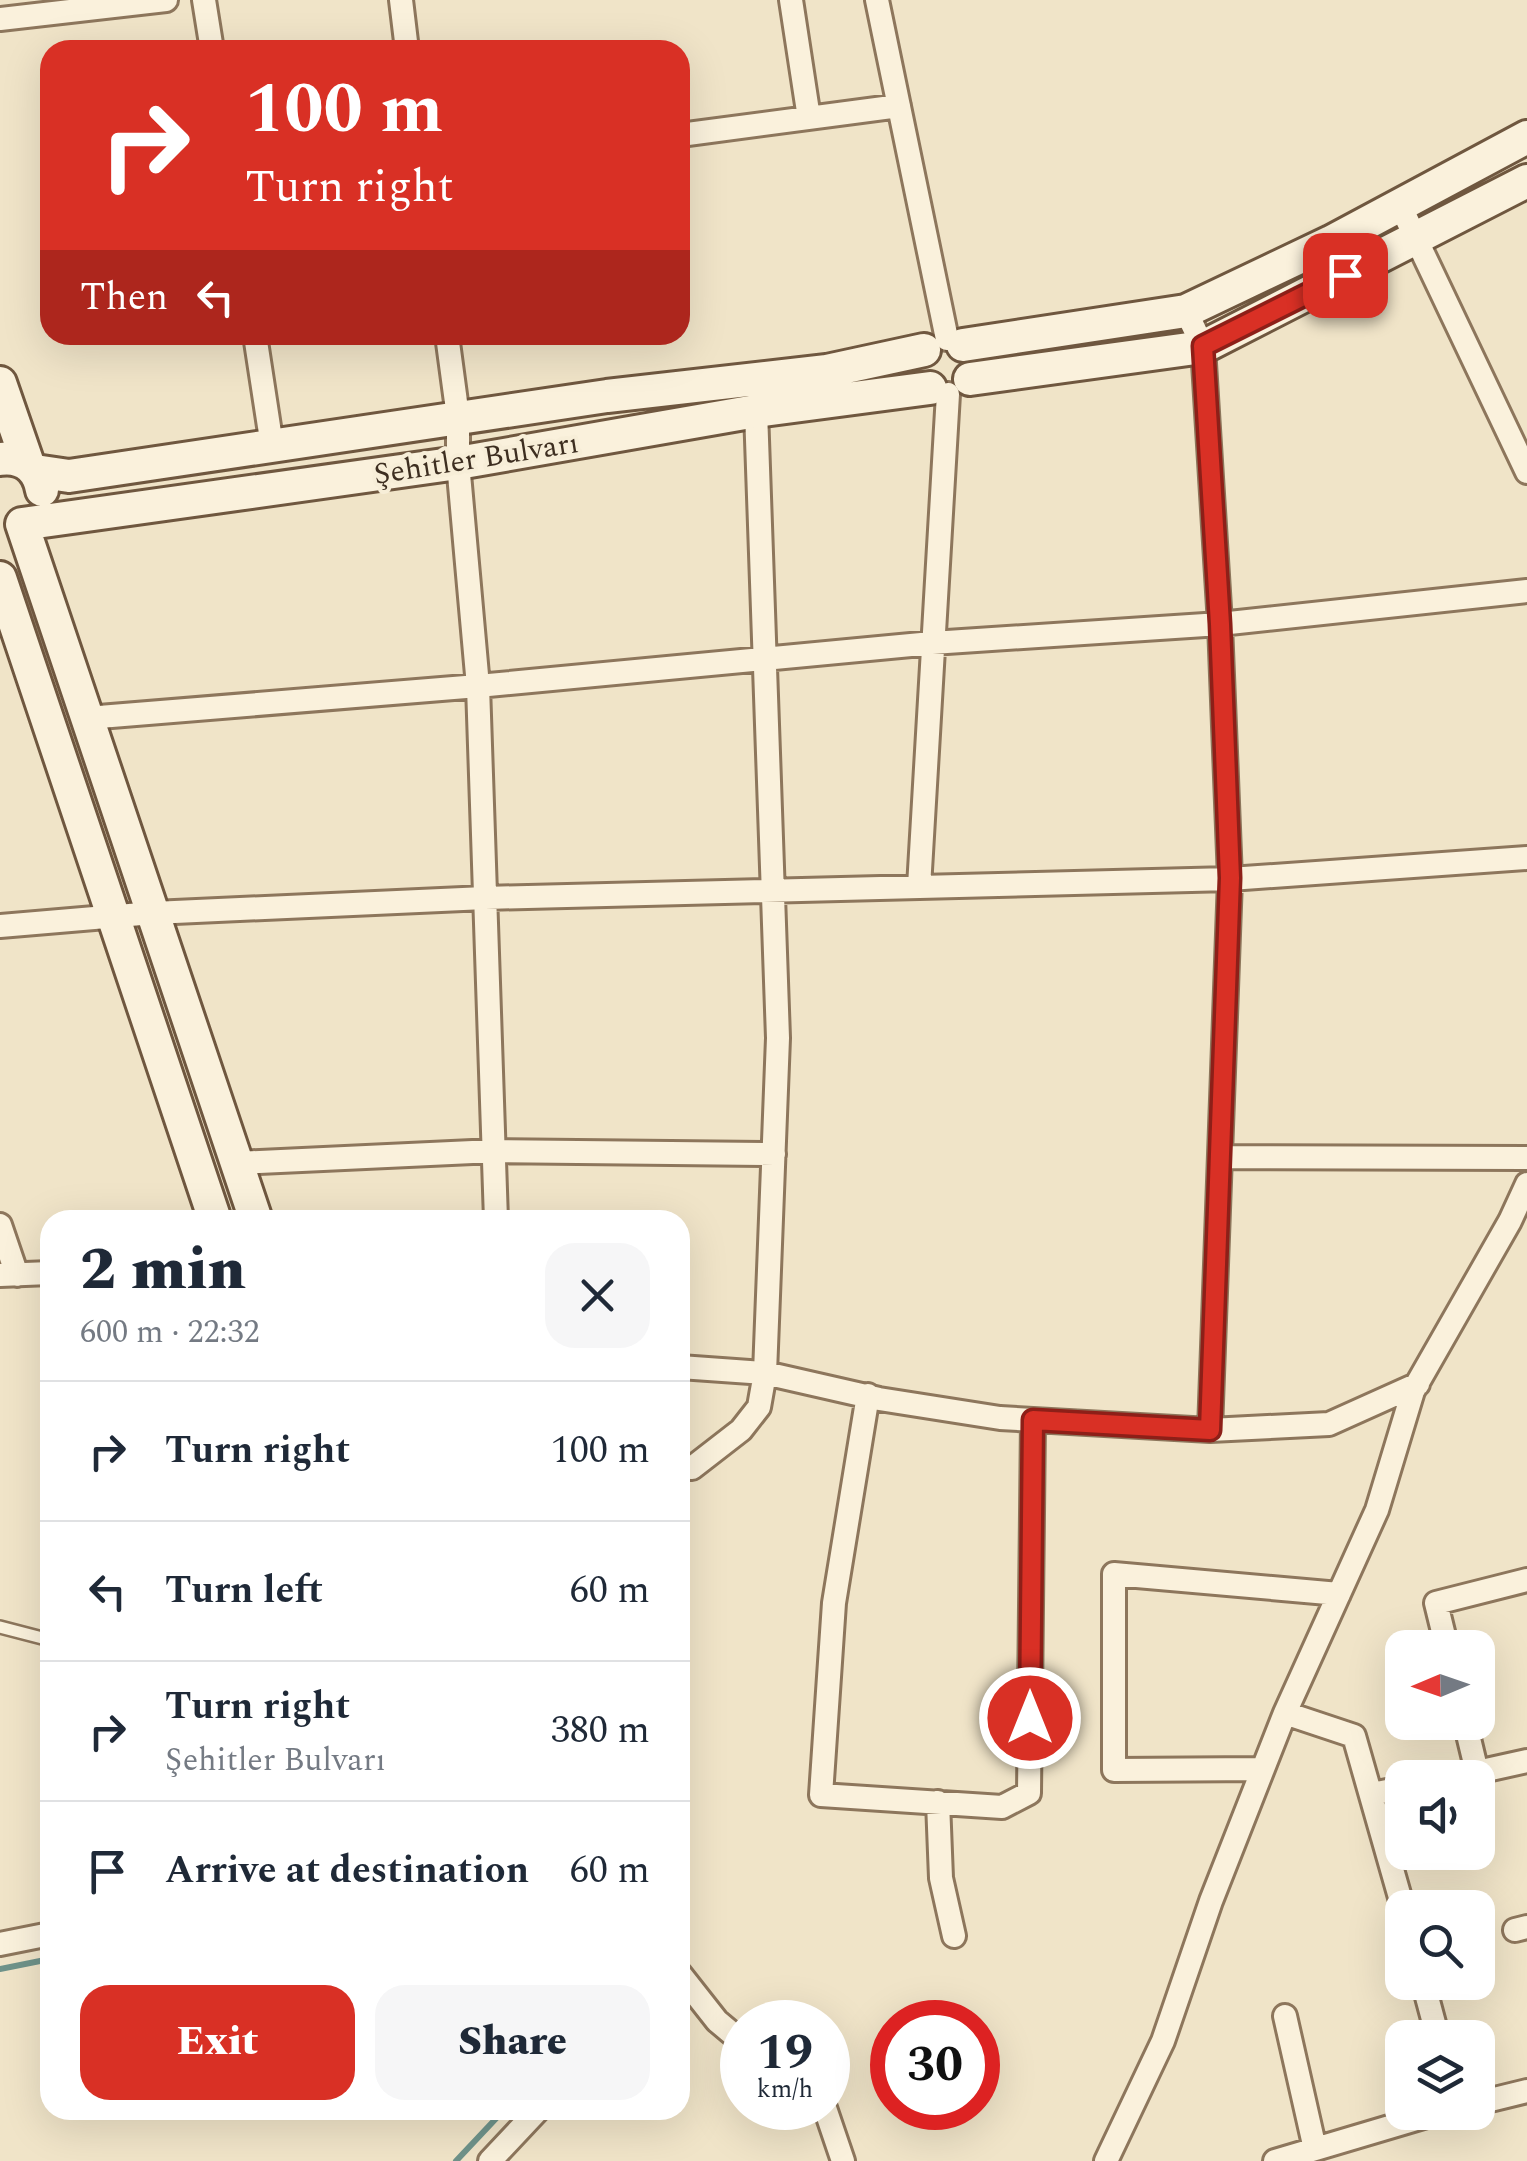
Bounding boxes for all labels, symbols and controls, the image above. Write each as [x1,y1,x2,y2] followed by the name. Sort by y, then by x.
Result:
[245,57,443,163] text: 100 m
[80,80,210,210] icon: right
[245,153,454,222] text: Turn right
[1303,233,1388,318] pin
[1318,248,1373,303] icon: arrive
[80,269,168,327] text: Then
[188,270,243,325] icon: left
[370,420,582,498] street label: Şehitler Bulvarı
[80,1224,246,1316] text: 2 min
[545,1243,650,1348] button: close
[80,1308,260,1357] text: 600 m · 22:32
[165,1422,350,1480] text: Turn right
[551,1422,650,1480] text: 100 m
[80,1424,135,1479] icon: right
[165,1562,323,1620] text: Turn left
[570,1562,650,1620] text: 60 m
[80,1564,135,1619] icon: left
[1385,1630,1495,1740] north arrow
[1385,1630,1495,2130] map controls
[978,1666,1082,1770] position arrow
[165,1678,350,1736] text: Turn right
[551,1702,650,1760] text: 380 m
[80,1704,135,1759] icon: right
[165,1736,386,1785] text: Şehitler Bulvarı
[1385,1760,1495,1870] button: sound
[165,1842,529,1900] text: Arrive at destination
[570,1842,650,1900] text: 60 m
[80,1844,135,1899] icon: arrive
[1385,1890,1495,2000] button: search
[80,1985,355,2100] button: Exit
[375,1985,650,2100] button: Share
[870,2000,1000,2130] speed limit sign: 30
[757,2015,813,2091] text: 19
[1385,2020,1495,2130] button: layers
[757,2071,813,2109] text: km/h

